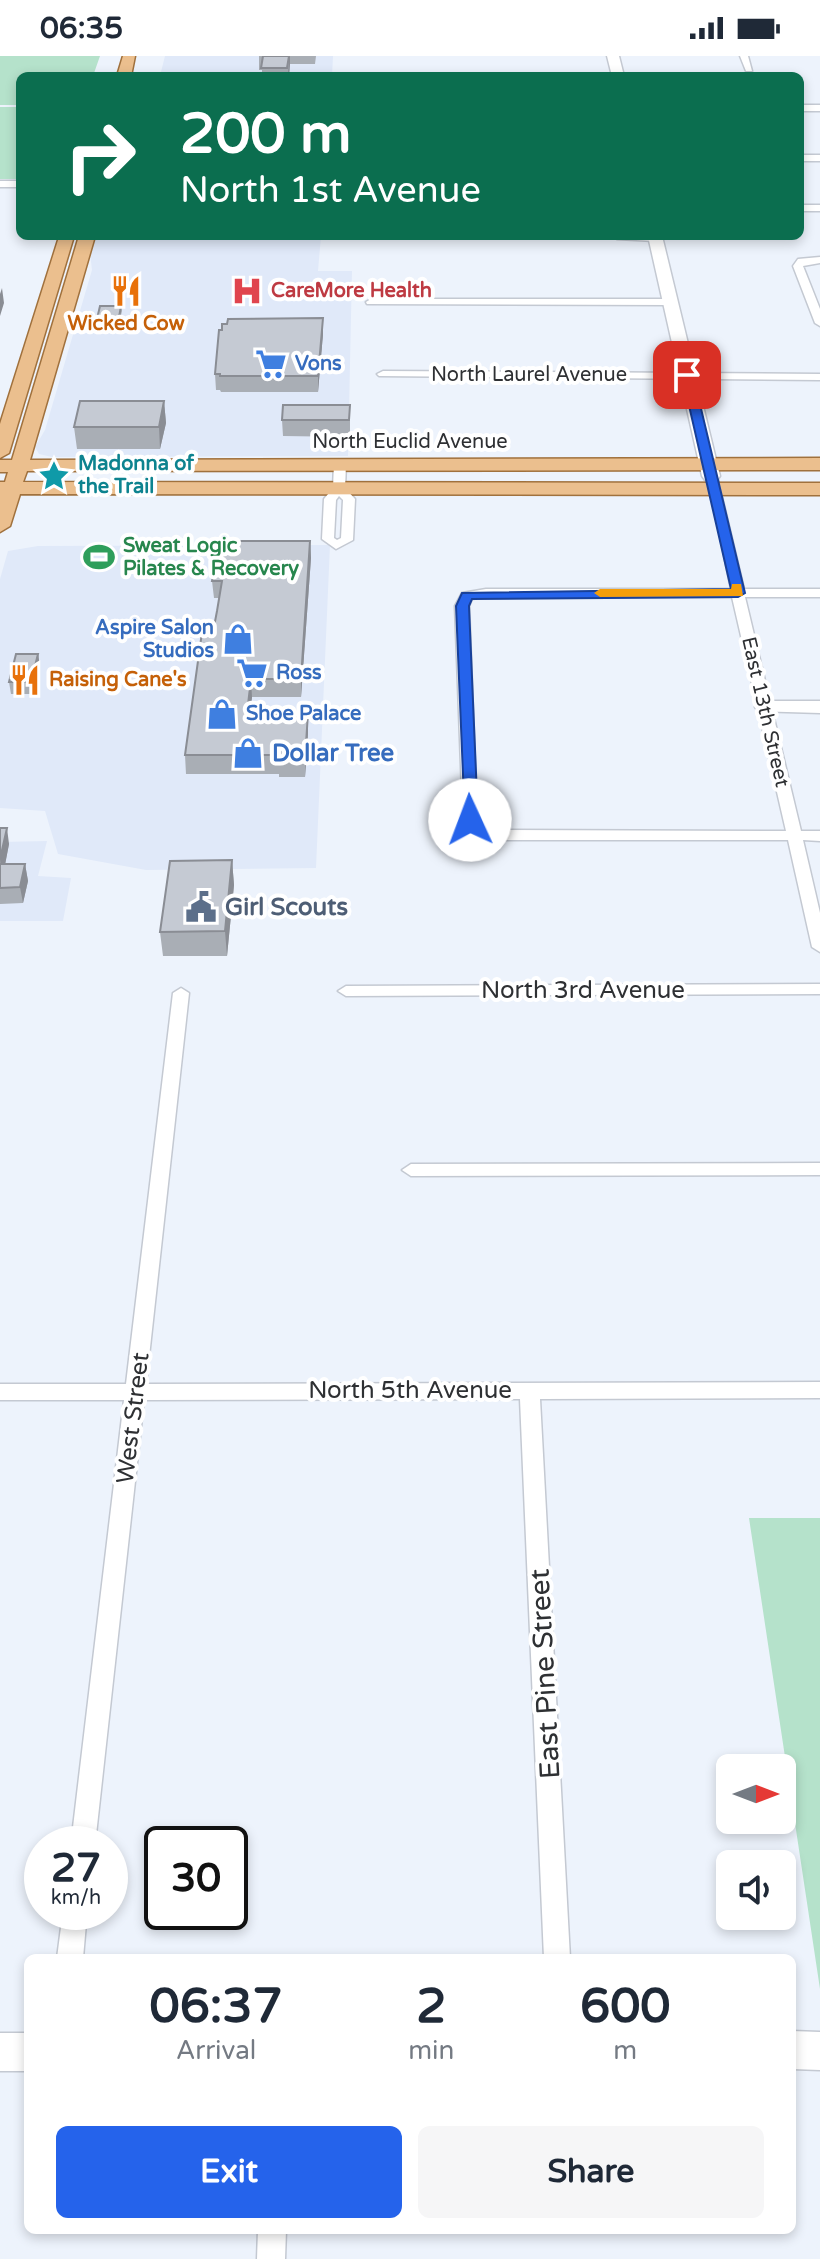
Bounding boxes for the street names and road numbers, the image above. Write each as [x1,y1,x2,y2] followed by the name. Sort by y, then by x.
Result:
[431,363,627,387] street label: North Laurel Avenue
[312,430,508,454] street label: North Euclid Avenue
[736,635,794,790] street label: East 13th Street
[481,976,685,1005] street label: North 3rd Avenue
[111,1351,155,1485] street label: West Street
[308,1376,512,1405] street label: North 5th Avenue
[522,1568,567,1780] street label: East Pine Street

